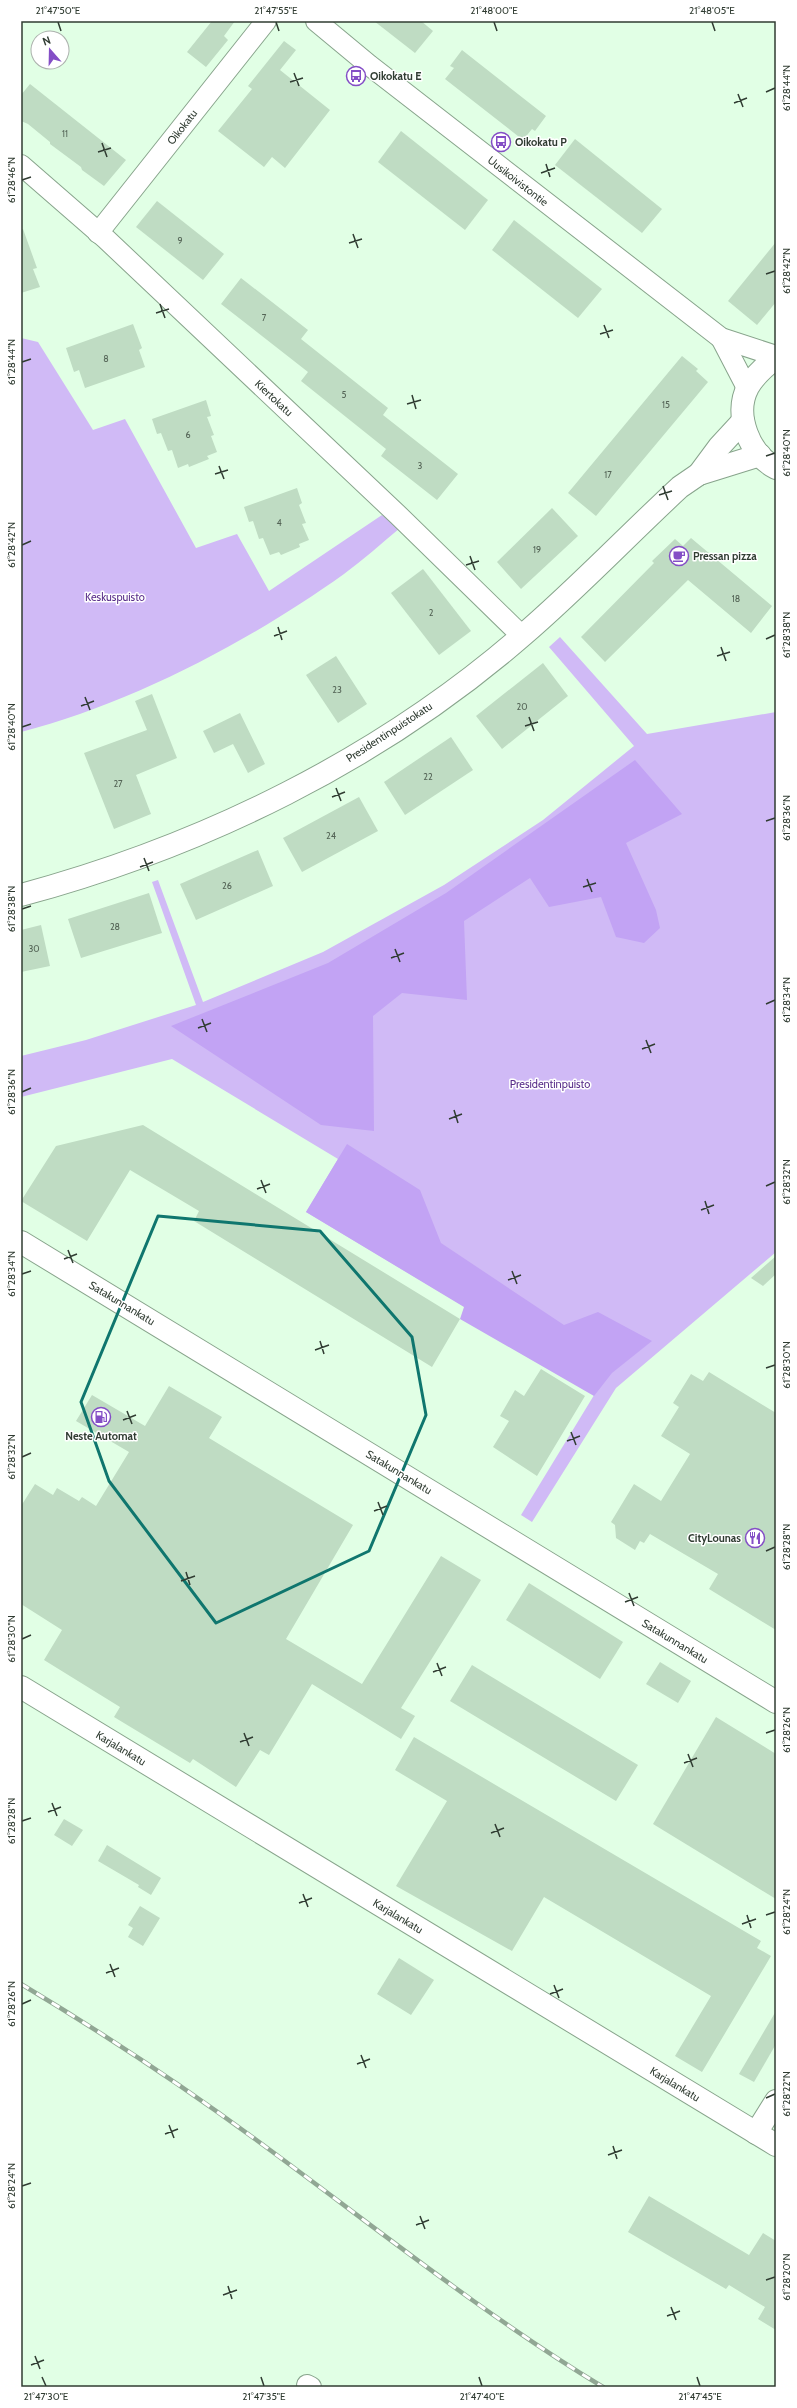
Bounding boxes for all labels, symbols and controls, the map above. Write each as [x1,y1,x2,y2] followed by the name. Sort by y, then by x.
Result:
[36,4,81,17] text: 21°47'50"E
[254,4,298,17] text: 21°47'55"E
[470,4,518,17] text: 21°48'00"E
[689,4,735,17] text: 21°48'05"E
[30,30,70,70] north arrow
[41,33,53,49] text: N
[345,65,367,87] bus stop icon: Oikokatu E
[780,65,793,111] text: 61°28'44"N
[370,69,422,83] place label: Oikokatu E
[164,106,200,147] street label: Oikokatu
[62,128,68,139] house number: 11
[490,131,512,153] bus stop icon: Oikokatu P
[515,135,567,149] place label: Oikokatu P
[485,153,551,209] street label: Uusikoivistontie
[5,157,18,203] text: 61°28'46"N
[177,235,183,246] house number: 9
[780,248,793,294] text: 61°28'42"N
[262,312,267,323] house number: 7
[5,339,18,385] text: 61°28'44"N
[103,353,109,364] house number: 8
[252,377,296,419] street label: Kiertokatu
[342,389,347,400] house number: 5
[662,399,670,410] house number: 15
[185,429,191,440] house number: 6
[780,429,793,477] text: 61°28'40"N
[418,460,423,471] house number: 3
[604,469,612,480] house number: 17
[276,517,282,528] house number: 4
[5,522,18,568] text: 61°28'42"N
[533,544,541,555] house number: 19
[668,545,690,567] cafe icon: Pressan pizza
[693,549,757,563] place label: Pressan pizza
[85,590,145,604] park label: Keskuspuisto
[732,593,740,604] house number: 18
[429,607,434,618] house number: 2
[780,612,793,658] text: 61°28'38"N
[332,684,342,695] house number: 23
[343,699,435,765] street label: Presidentinpuistokatu
[517,701,528,712] house number: 20
[5,703,18,751] text: 61°28'40"N
[423,771,433,782] house number: 22
[113,778,123,789] house number: 27
[780,795,793,841] text: 61°28'36"N
[326,830,336,841] house number: 24
[222,880,232,891] house number: 26
[5,886,18,932] text: 61°28'38"N
[110,921,120,932] house number: 28
[28,943,40,954] house number: 30
[780,977,793,1023] text: 61°28'34"N
[5,1069,18,1115] text: 61°28'36"N
[510,1077,590,1091] park label: Presidentinpuisto
[780,1159,793,1205] text: 61°28'32"N
[5,1251,18,1297] text: 61°28'34"N
[86,1278,158,1328] street label: Satakunnankatu
[780,1341,793,1389] text: 61°28'30"N
[90,1406,112,1428] fuel station icon: Neste Automat
[65,1429,137,1443] place label: Neste Automat
[5,1434,18,1480] text: 61°28'32"N
[363,1447,435,1497] street label: Satakunnankatu
[780,1524,793,1570] text: 61°28'28"N
[744,1527,766,1549] restaurant icon: CityLounas
[688,1531,741,1545] place label: CityLounas
[5,1615,18,1663] text: 61°28'30"N
[639,1616,711,1666] street label: Satakunnankatu
[780,1707,793,1753] text: 61°28'26"N
[93,1728,149,1769] street label: Karjalankatu
[5,1798,18,1844] text: 61°28'28"N
[780,1889,793,1935] text: 61°28'24"N
[370,1896,426,1937] street label: Karjalankatu
[5,1981,18,2027] text: 61°28'26"N
[647,2064,703,2105] street label: Karjalankatu
[780,2071,793,2117] text: 61°28'22"N
[5,2163,18,2209] text: 61°28'24"N
[780,2253,793,2301] text: 61°28'20"N
[24,2390,69,2403] text: 21°47'30"E
[242,2390,286,2403] text: 21°47'35"E
[459,2390,505,2403] text: 21°47'40"E
[678,2390,722,2403] text: 21°47'45"E

